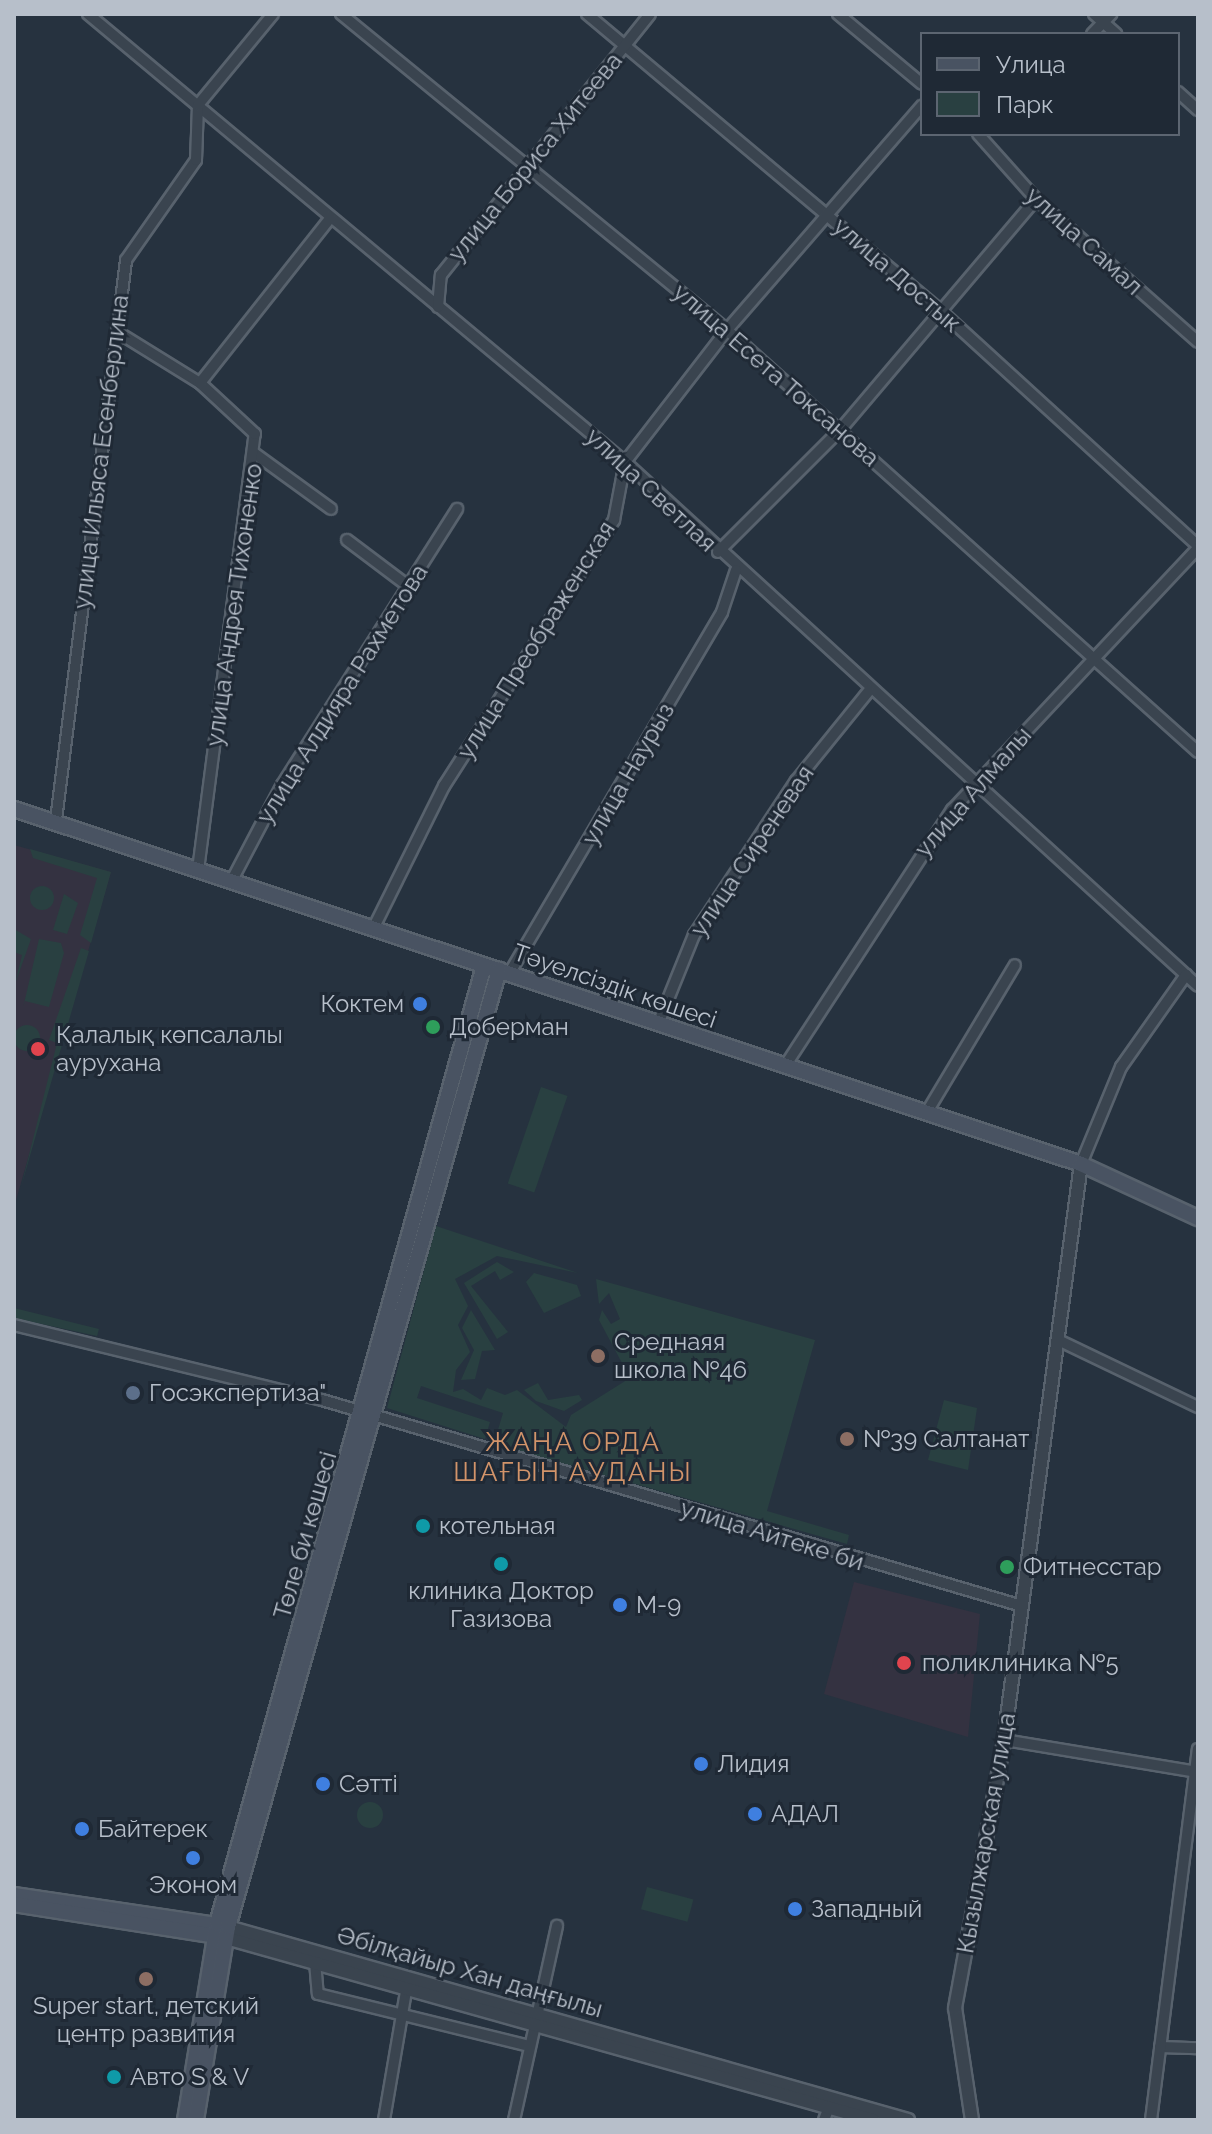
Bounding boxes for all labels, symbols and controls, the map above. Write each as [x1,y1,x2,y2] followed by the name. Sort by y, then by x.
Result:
[920,32,1180,136] legend
[442,47,628,267] street label: улица Бориса Хитеева
[996,50,1066,79] text: Улица
[996,90,1054,119] text: Парк
[1020,181,1148,301] street label: улица Самал
[827,212,967,338] street label: улица Достык
[667,277,885,473] street label: улица Есета Токсанова
[67,293,135,611] street label: улица Ильяса Есенберлина
[580,422,722,558] street label: улица Светлая
[200,461,268,749] street label: улица Андрея Тихоненко
[451,516,621,764] street label: улица Преображенская
[250,559,434,829] street label: улица Алдияра Рахметова
[576,698,680,850] street label: улица Наурыз
[908,721,1038,863] street label: улица Алмалы
[684,760,820,942] street label: улица Сиреневая
[509,938,721,1034] street label: Тәуелсіздік көшесі
[320,990,404,1018] place label: Коктем
[411,995,429,1013] marker: Коктем
[449,1013,569,1041] place label: Доберман
[424,1018,442,1036] marker: Доберман
[56,1021,283,1077] place label: Қалалық көпсалалы аурухана
[27,1038,49,1060] marker: Қалалық көпсалалы аурухана
[614,1328,747,1384] place label: Среднаяя школа №46
[589,1347,607,1365] marker: Среднаяя школа №46
[149,1379,326,1407] place label: Госэкспертиза"
[124,1384,142,1402] marker: Госэкспертиза"
[863,1425,1029,1453] place label: №39 Салтанат
[453,1427,693,1488] district label: ЖАҢА ОРДА ШАҒЫН АУДАНЫ
[838,1430,856,1448] marker: №39 Салтанат
[267,1448,343,1622] street label: Төле би көшесі
[677,1493,867,1577] street label: улица Айтеке би
[439,1512,556,1540] place label: котельная
[414,1517,432,1535] marker: котельная
[1023,1553,1162,1581] place label: Фитнесстар
[492,1555,510,1573] marker: клиника Доктор Газизова
[998,1558,1016,1576] marker: Фитнесстар
[408,1577,594,1633] place label: клиника Доктор Газизова
[636,1591,681,1619] place label: M-9
[611,1596,629,1614] marker: M-9
[922,1649,1119,1677] place label: поликлиника №5
[893,1652,915,1674] marker: поликлиника №5
[951,1710,1021,1956] street label: Кызылжарская улица
[717,1750,789,1778] place label: Лидия
[692,1755,710,1773] marker: Лидия
[339,1770,398,1798] place label: Cәтті
[314,1775,332,1793] marker: Cәтті
[771,1800,839,1828] place label: АДАЛ
[746,1805,764,1823] marker: АДАЛ
[98,1815,208,1843] place label: Байтерек
[73,1820,91,1838] marker: Байтерек
[184,1849,202,1867] marker: Эконом
[149,1871,237,1899] place label: Эконом
[811,1895,922,1923] place label: Западный
[786,1900,804,1918] marker: Западный
[334,1920,606,2024] street label: Әбілқайыр Хан даңғылы
[137,1970,155,1988] marker: Super start, детский центр развития
[33,1992,259,2048] place label: Super start, детский центр развития
[130,2063,250,2091] place label: Авто S & V
[105,2068,123,2086] marker: Авто S & V

